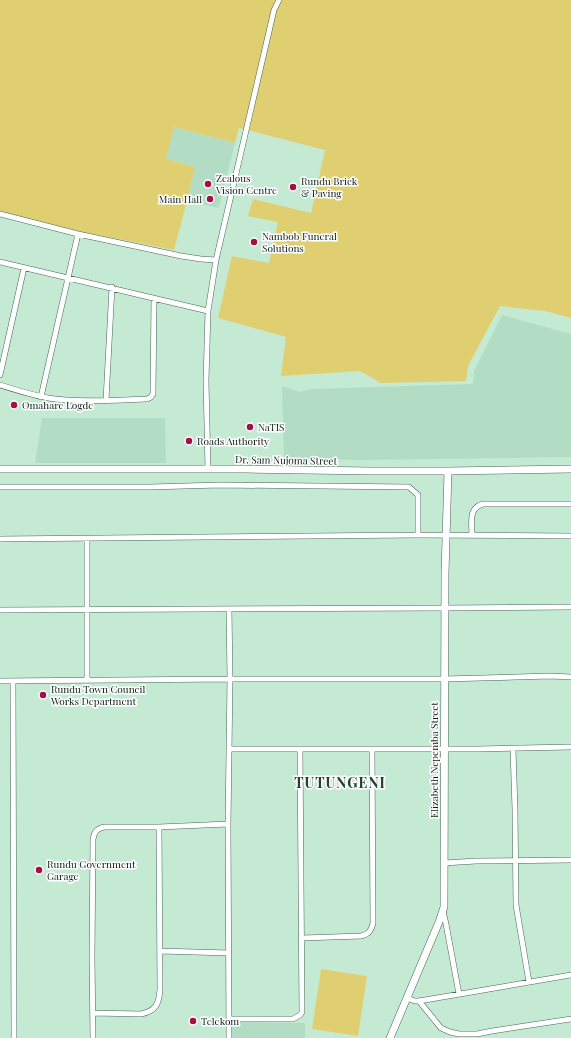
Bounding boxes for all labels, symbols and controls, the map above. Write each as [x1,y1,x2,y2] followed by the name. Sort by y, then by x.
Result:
[215,171,277,197] place label: Zealous Vision Centre
[301,174,358,200] place label: Rundu Brick & Paving
[203,179,213,189] marker: Zealous Vision Centre
[288,182,298,192] marker: Rundu Brick & Paving
[159,192,202,206] place label: Main Hall
[205,194,215,204] marker: Main Hall
[262,229,337,255] place label: Nambob Funeral Solutions
[249,237,259,247] marker: Nambob Funeral Solutions
[22,398,93,412] place label: Omahare Logde
[9,400,19,410] marker: Omahare Logde
[258,420,285,434] place label: NaTIS
[245,422,255,432] marker: NaTIS
[197,434,269,448] place label: Roads Authority
[184,436,194,446] marker: Roads Authority
[235,452,338,468] street label: Dr. Sam Nujoma Street
[50,682,145,708] place label: Rundu Town Council Works Department
[38,690,48,700] marker: Rundu Town Council Works Department
[427,702,441,818] street label: Elizabeth Nepemba Street
[294,773,386,792] district label: TUTUNGENI
[47,857,136,883] place label: Rundu Government Garage
[34,865,44,875] marker: Rundu Government Garage
[201,1014,239,1028] place label: Telekom
[188,1016,198,1026] marker: Telekom

